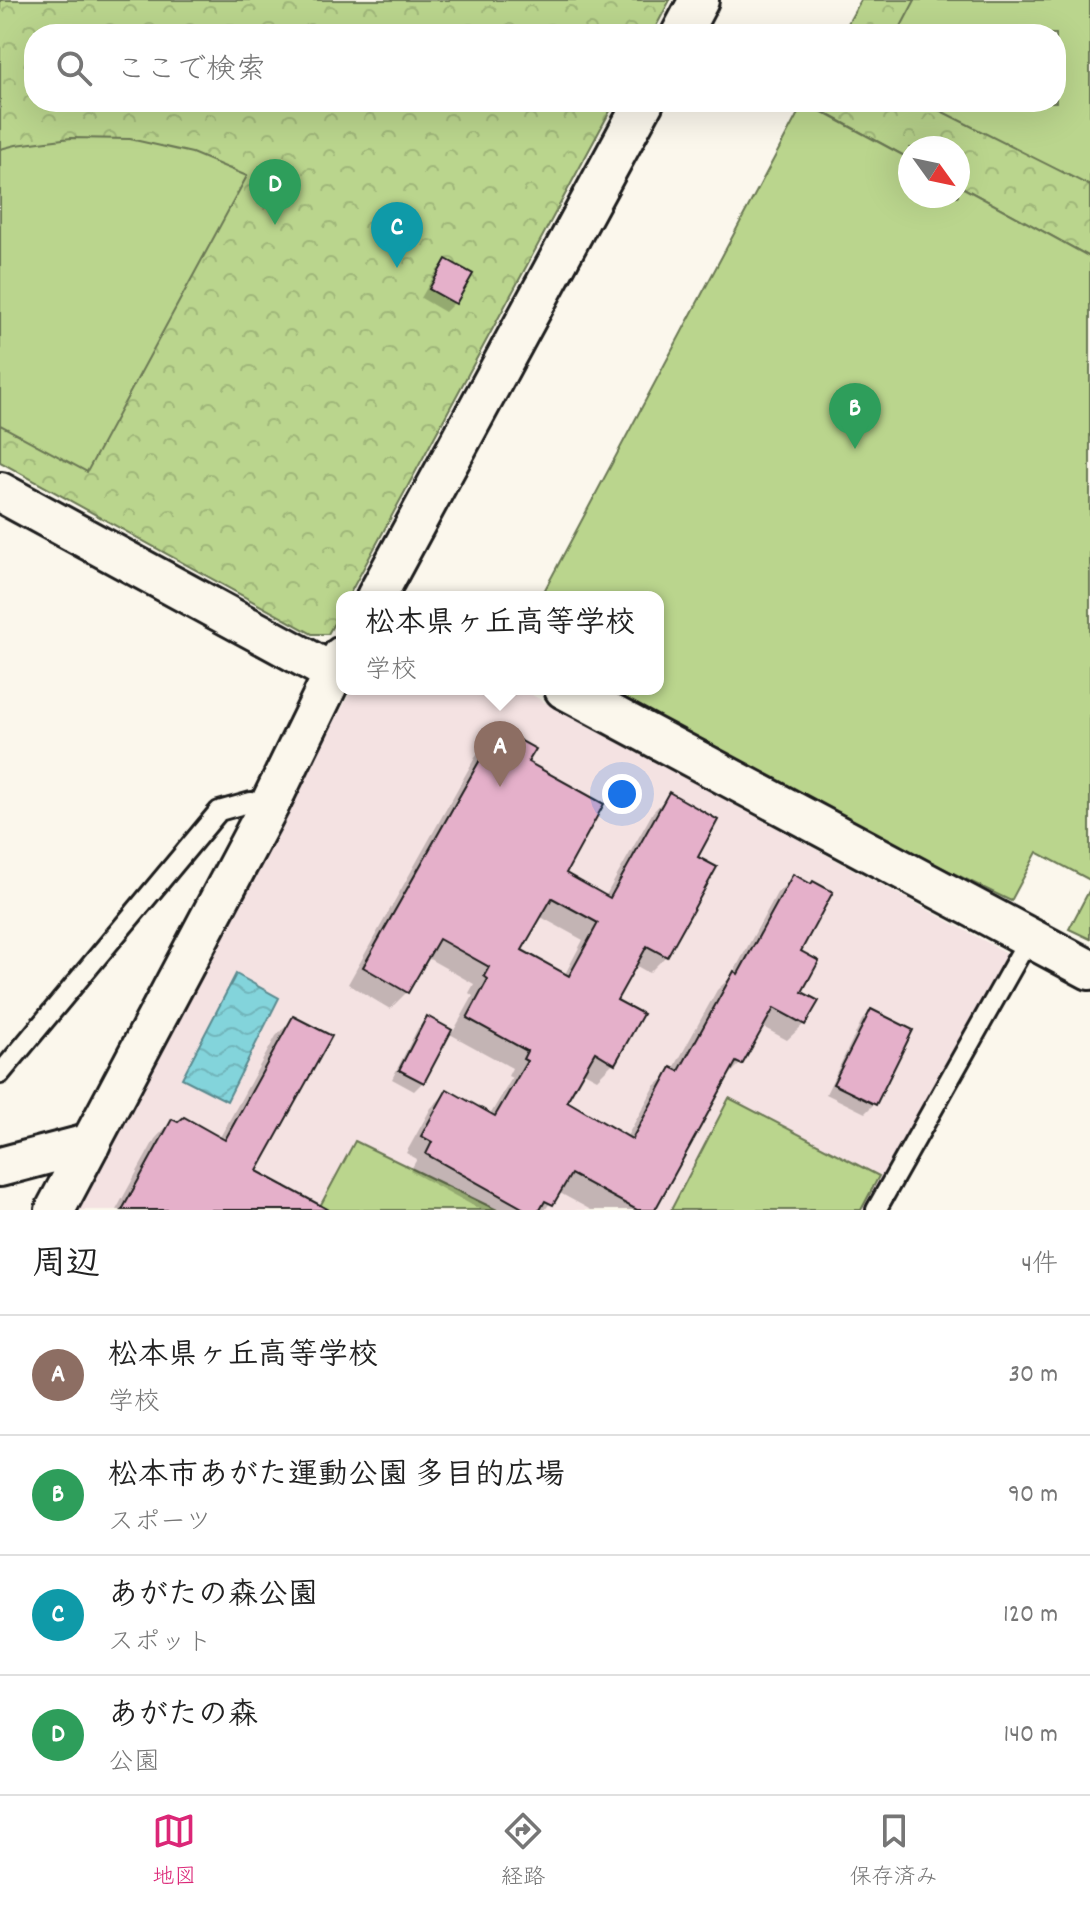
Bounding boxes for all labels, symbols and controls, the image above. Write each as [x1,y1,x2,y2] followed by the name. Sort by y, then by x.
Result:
[24,24,1066,112] search box
[52,46,96,90] icon: search
[116,51,266,94] text: ここで検索
[898,136,970,208] north arrow
[249,159,301,225] pin: D
[371,202,423,268] pin: C
[829,383,881,449] pin: B
[336,591,664,695] popup
[365,604,635,647] text: 松本県ヶ丘高等学校
[365,653,417,690] text: 学校
[474,721,526,787] pin: A
[602,774,642,814] your location
[32,1242,100,1291] text: 周辺
[1021,1247,1058,1284] text: 4件
[108,1336,378,1379] text: 松本県ヶ丘高等学校
[51,1357,65,1394] text: A
[1008,1357,1058,1394] text: 30 m
[108,1385,160,1422] text: 学校
[108,1456,565,1499] text: 松本市あがた運動公園 多目的広場
[52,1477,64,1514] text: B
[1008,1477,1058,1514] text: 90 m
[108,1505,211,1542] text: スポーツ
[108,1576,318,1619] text: あがたの森公園
[52,1597,64,1634] text: C
[1003,1597,1058,1634] text: 120 m
[108,1625,212,1662] text: スポット
[108,1696,258,1739] text: あがたの森
[51,1717,65,1754] text: D
[1004,1717,1058,1754] text: 140 m
[108,1745,160,1782] text: 公園
[152,1809,196,1894] tab: 地図
[501,1809,545,1894] tab: 経路
[850,1809,938,1894] tab: 保存済み

